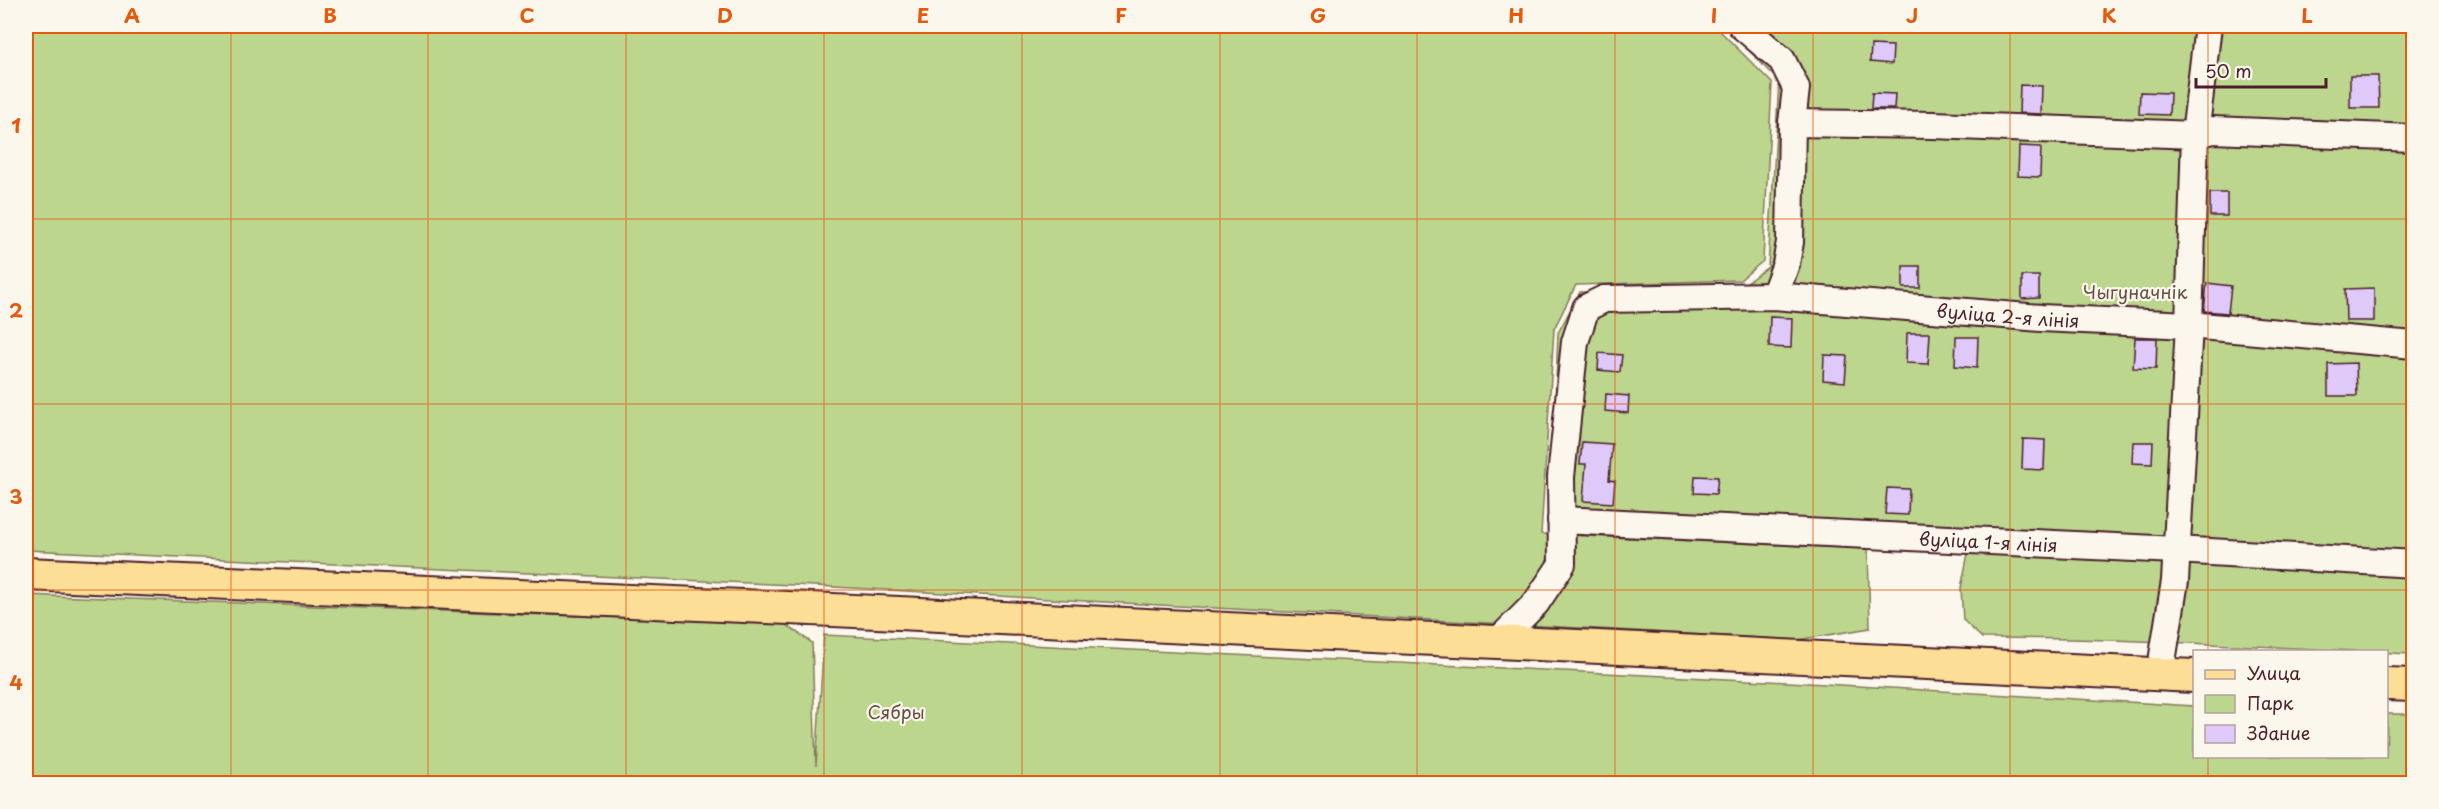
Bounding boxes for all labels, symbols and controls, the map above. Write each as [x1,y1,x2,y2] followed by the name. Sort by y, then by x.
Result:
[124,0,140,30] text: A
[323,0,337,30] text: B
[519,0,535,30] text: C
[717,0,733,30] text: D
[917,0,929,30] text: E
[1115,0,1127,30] text: F
[1310,0,1326,30] text: G
[1508,0,1524,30] text: H
[1711,0,1717,30] text: I
[1906,0,1918,30] text: J
[2102,0,2117,30] text: K
[2301,0,2313,30] text: L
[2196,51,2326,89] scale bar
[2205,57,2252,84] text: 50 m
[11,110,21,140] text: 1
[2083,278,2188,305] park label: Чыгуначнік
[9,295,23,325] text: 2
[1936,296,2080,333] street label: вуліца 2-я лінія
[9,481,23,511] text: 3
[1919,524,2058,558] street label: вуліца 1-я лінія
[2193,650,2388,758] legend
[2247,659,2301,686] text: Улица
[9,667,23,697] text: 4
[2247,689,2294,716] text: Парк
[867,698,925,725] park label: Сябры
[2247,719,2310,746] text: Здание

